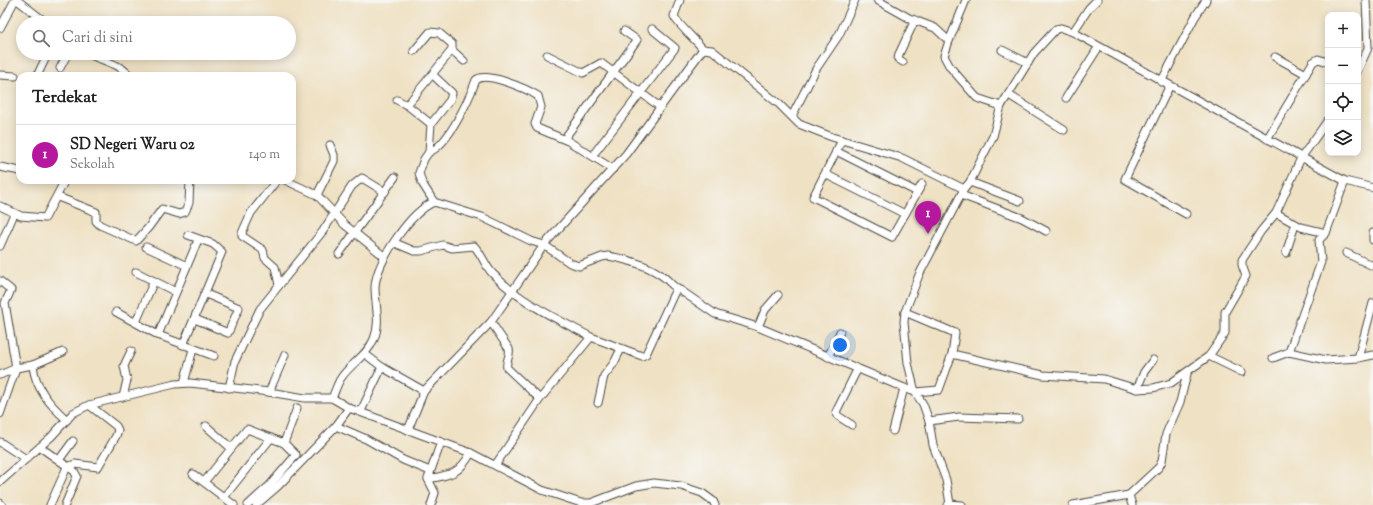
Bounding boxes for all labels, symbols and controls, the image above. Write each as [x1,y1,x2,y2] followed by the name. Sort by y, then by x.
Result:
[1325,12,1361,156] map controls
[1325,12,1361,48] button: +
[16,16,296,60] search box
[30,27,52,49] icon: search
[62,28,133,49] text: Cari di sini
[1325,48,1361,84] button: −
[1325,84,1361,120] button: locate
[32,86,97,110] text: Terdekat
[1325,120,1361,156] button: layers
[70,135,195,156] text: SD Negeri Waru 02
[43,146,47,164] text: 1
[249,146,280,164] text: 140 m
[70,156,115,174] text: Sekolah
[915,201,941,234] pin: 1
[830,335,850,355] your location

